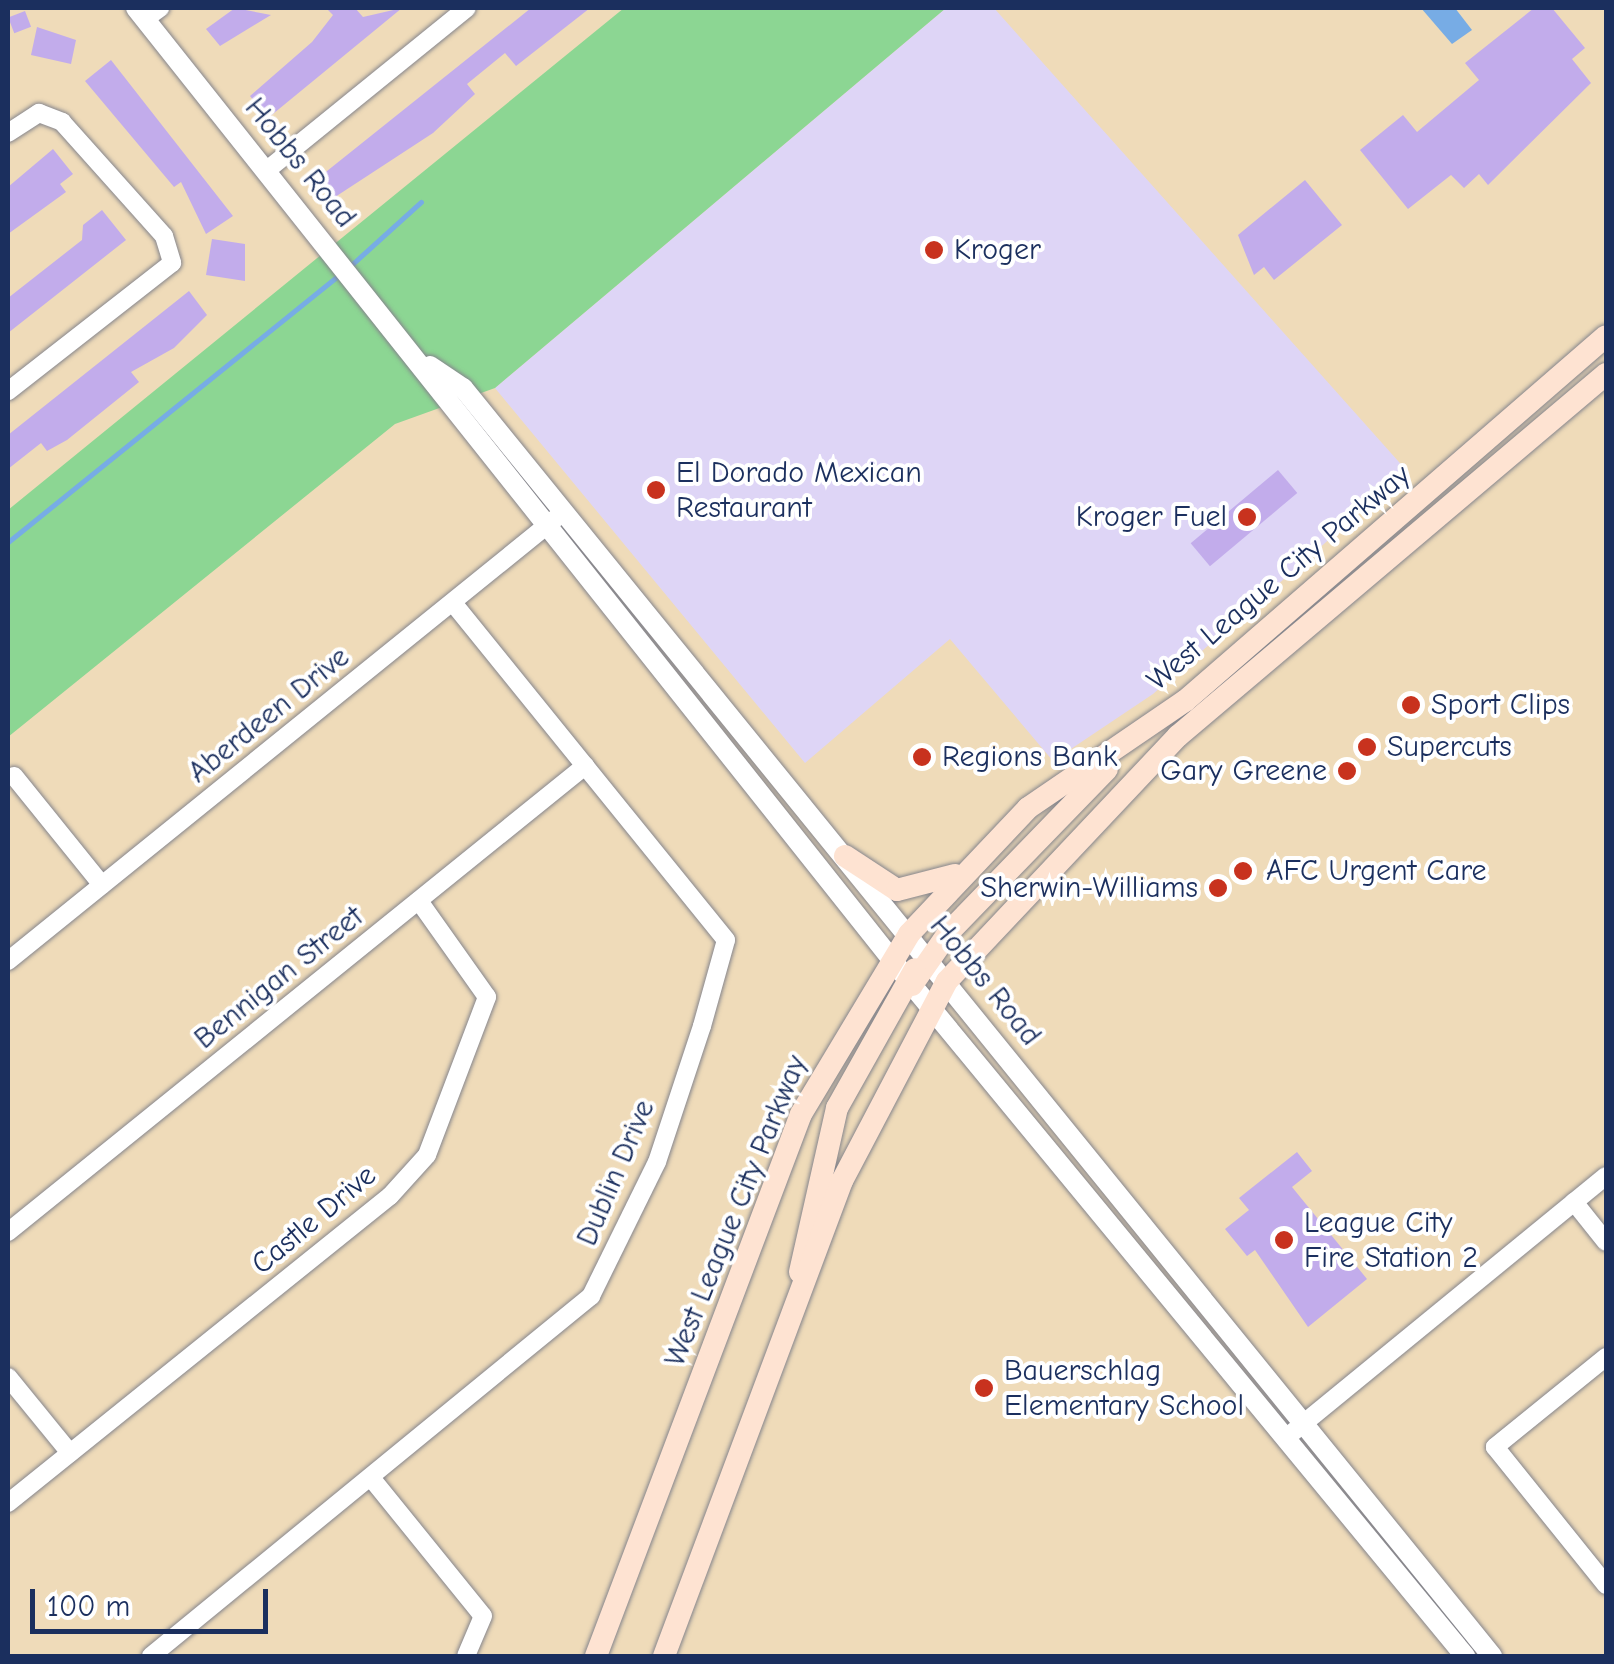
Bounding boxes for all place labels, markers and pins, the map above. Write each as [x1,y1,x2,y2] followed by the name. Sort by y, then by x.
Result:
[954,232,1041,268] place label: Kroger
[923,239,945,261] marker: Kroger
[676,455,922,526] place label: El Dorado Mexican Restaurant
[645,479,667,501] marker: El Dorado Mexican Restaurant
[1076,499,1227,535] place label: Kroger Fuel
[1236,506,1258,528] marker: Kroger Fuel
[1431,687,1570,723] place label: Sport Clips
[1400,694,1422,716] marker: Sport Clips
[1387,729,1512,765] place label: Supercuts
[1356,736,1378,758] marker: Supercuts
[942,739,1117,775] place label: Regions Bank
[911,746,933,768] marker: Regions Bank
[1160,753,1327,789] place label: Gary Greene
[1336,760,1358,782] marker: Gary Greene
[1266,853,1487,889] place label: AFC Urgent Care
[1230,858,1256,884] marker: AFC Urgent Care
[980,870,1198,906] place label: Sherwin-Williams
[1207,877,1229,899] marker: Sherwin-Williams
[1304,1205,1478,1276] place label: League City Fire Station 2
[1273,1229,1295,1251] marker: League City Fire Station 2
[1004,1353,1244,1424] place label: Bauerschlag Elementary School
[973,1377,995,1399] marker: Bauerschlag Elementary School

